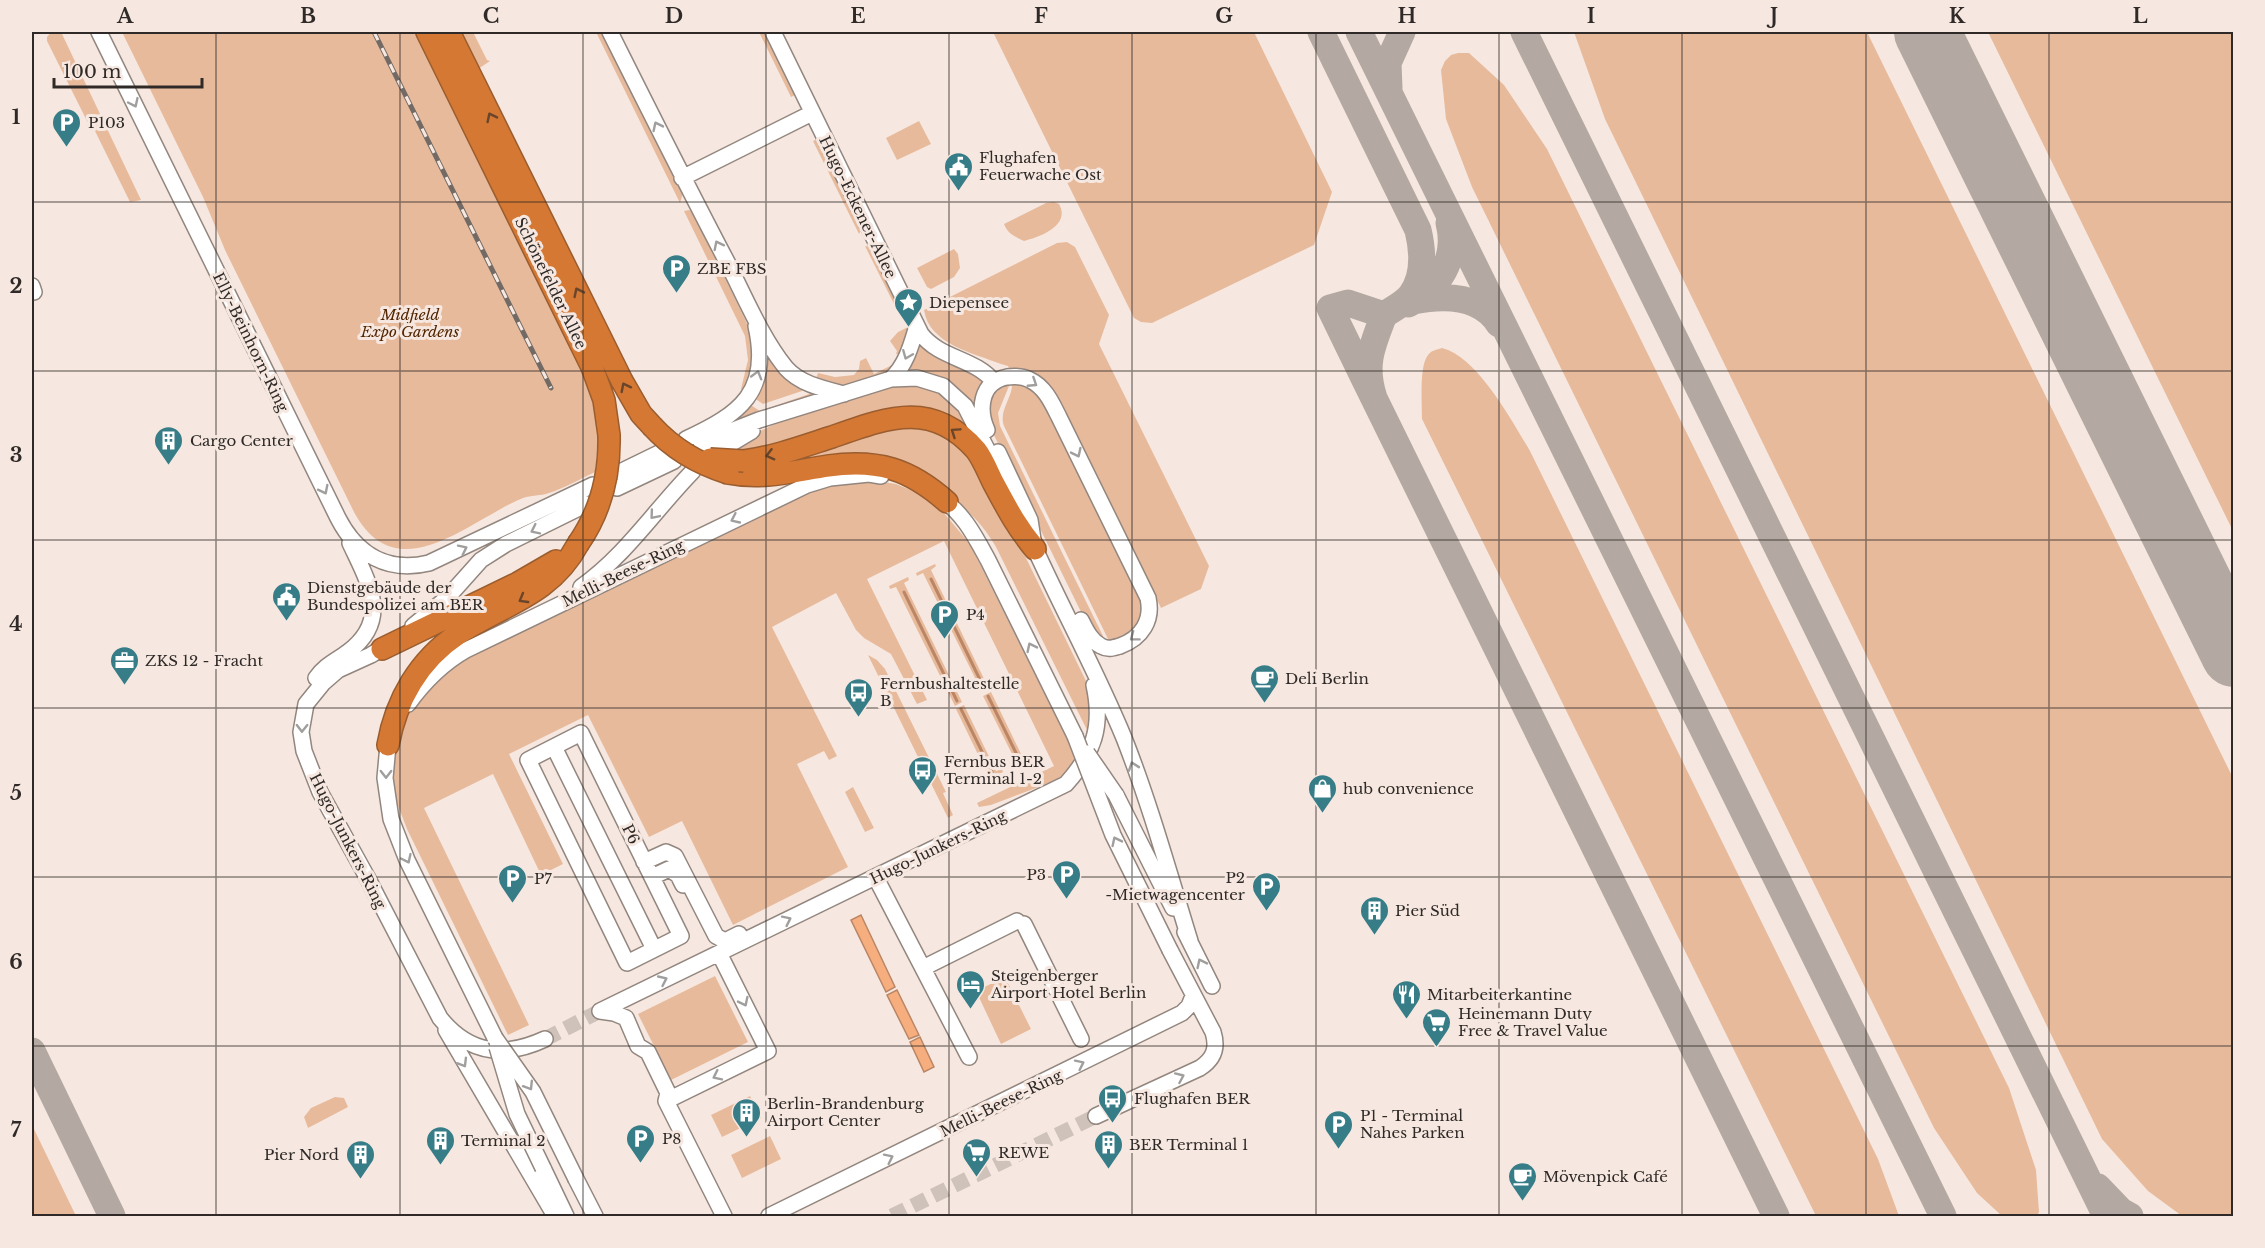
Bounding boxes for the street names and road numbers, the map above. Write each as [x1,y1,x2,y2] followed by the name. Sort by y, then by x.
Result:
[815,133,901,281] street label: Hugo-Eckener-Allee
[511,214,591,352] street label: Schönefelder Allee
[209,269,293,416] street label: Elly-Beinhorn-Ring
[559,535,688,611] street label: Melli-Beese-Ring
[306,770,391,913] street label: Hugo-Junkers-Ring
[867,805,1010,888] street label: Hugo-Junkers-Ring
[618,821,644,847] street label: P6
[937,1065,1066,1141] street label: Melli-Beese-Ring

